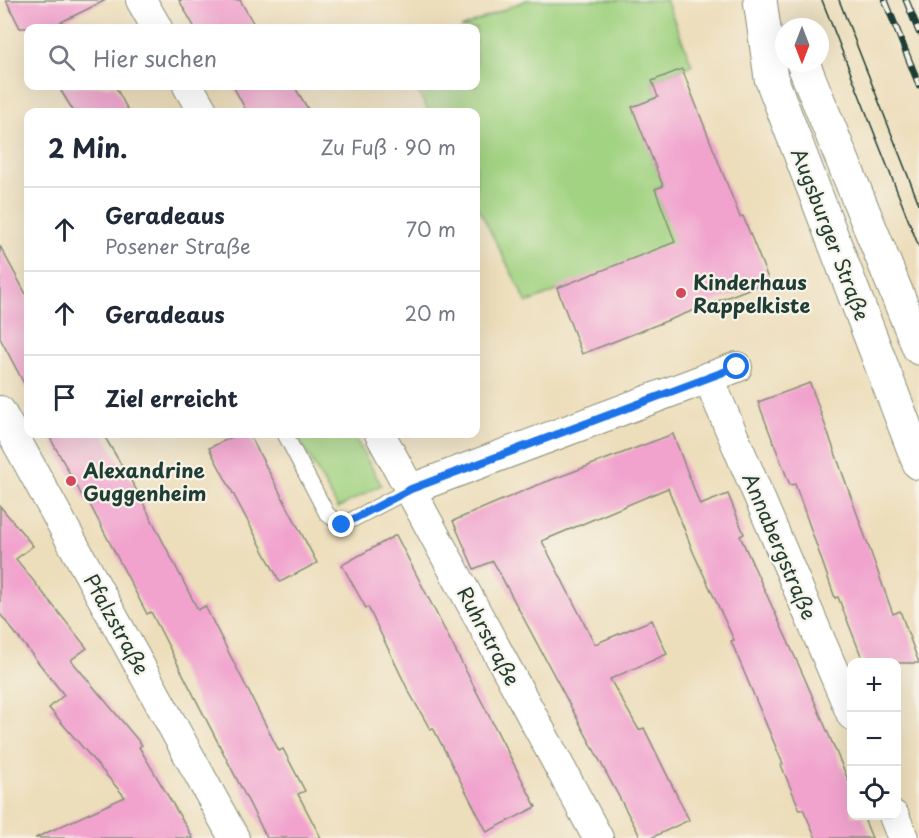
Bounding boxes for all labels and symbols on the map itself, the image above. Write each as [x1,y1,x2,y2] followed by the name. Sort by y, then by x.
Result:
[775,18,829,72] north arrow
[784,143,878,325] street label: Augsburger Straße
[693,267,810,320] place label: Kinderhaus Rappelkiste
[674,286,688,300] marker: Kinderhaus Rappelkiste
[723,353,749,379] route start
[82,455,207,508] place label: Alexandrine Guggenheim
[735,468,825,624] street label: Annabergstraße
[64,474,78,488] marker: Alexandrine Guggenheim
[328,511,354,537] route end
[77,568,157,680] street label: Pfalzstraße
[450,581,528,691] street label: Ruhrstraße

